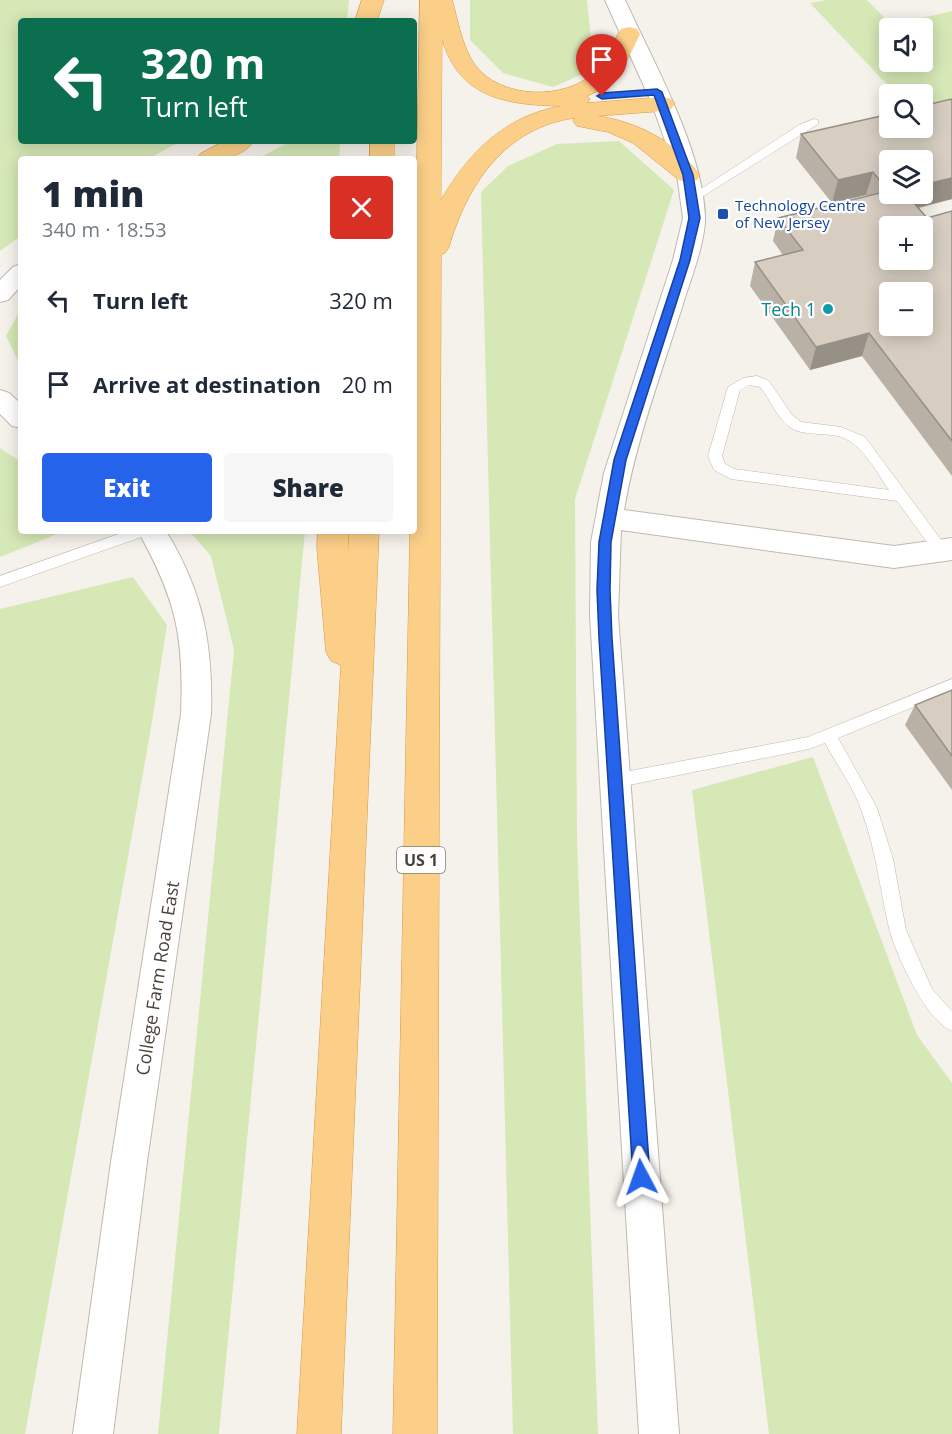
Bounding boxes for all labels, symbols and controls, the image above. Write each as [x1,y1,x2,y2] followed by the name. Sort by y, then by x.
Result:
[879,18,933,336] map controls
[879,18,933,72] button: sound
[141,34,265,91] text: 320 m
[576,34,627,96] pin
[42,42,120,120] icon: left
[585,43,618,76] icon: arrive
[879,84,933,138] button: search
[141,88,248,125] text: Turn left
[879,150,933,204] button: layers
[42,169,144,218] text: 1 min
[330,176,393,239] button: close
[735,195,866,232] place label: Technology Centre of New Jersey
[716,207,730,221] marker: Technology Centre of New Jersey
[42,216,167,243] text: 340 m · 18:53
[879,216,933,270] button: +
[879,282,933,336] button: −
[42,284,75,317] icon: left
[93,285,188,315] text: Turn left
[329,285,393,315] text: 320 m
[761,297,816,321] place label: Tech 1
[821,302,835,316] marker: Tech 1
[42,368,75,401] icon: arrive
[93,369,321,399] text: Arrive at destination
[342,369,393,399] text: 20 m
[42,453,212,522] button: Exit
[224,453,393,522] button: Share
[397,847,445,873] road number: US 1
[130,879,184,1077] street label: College Farm Road East
[609,1145,673,1209] position arrow

